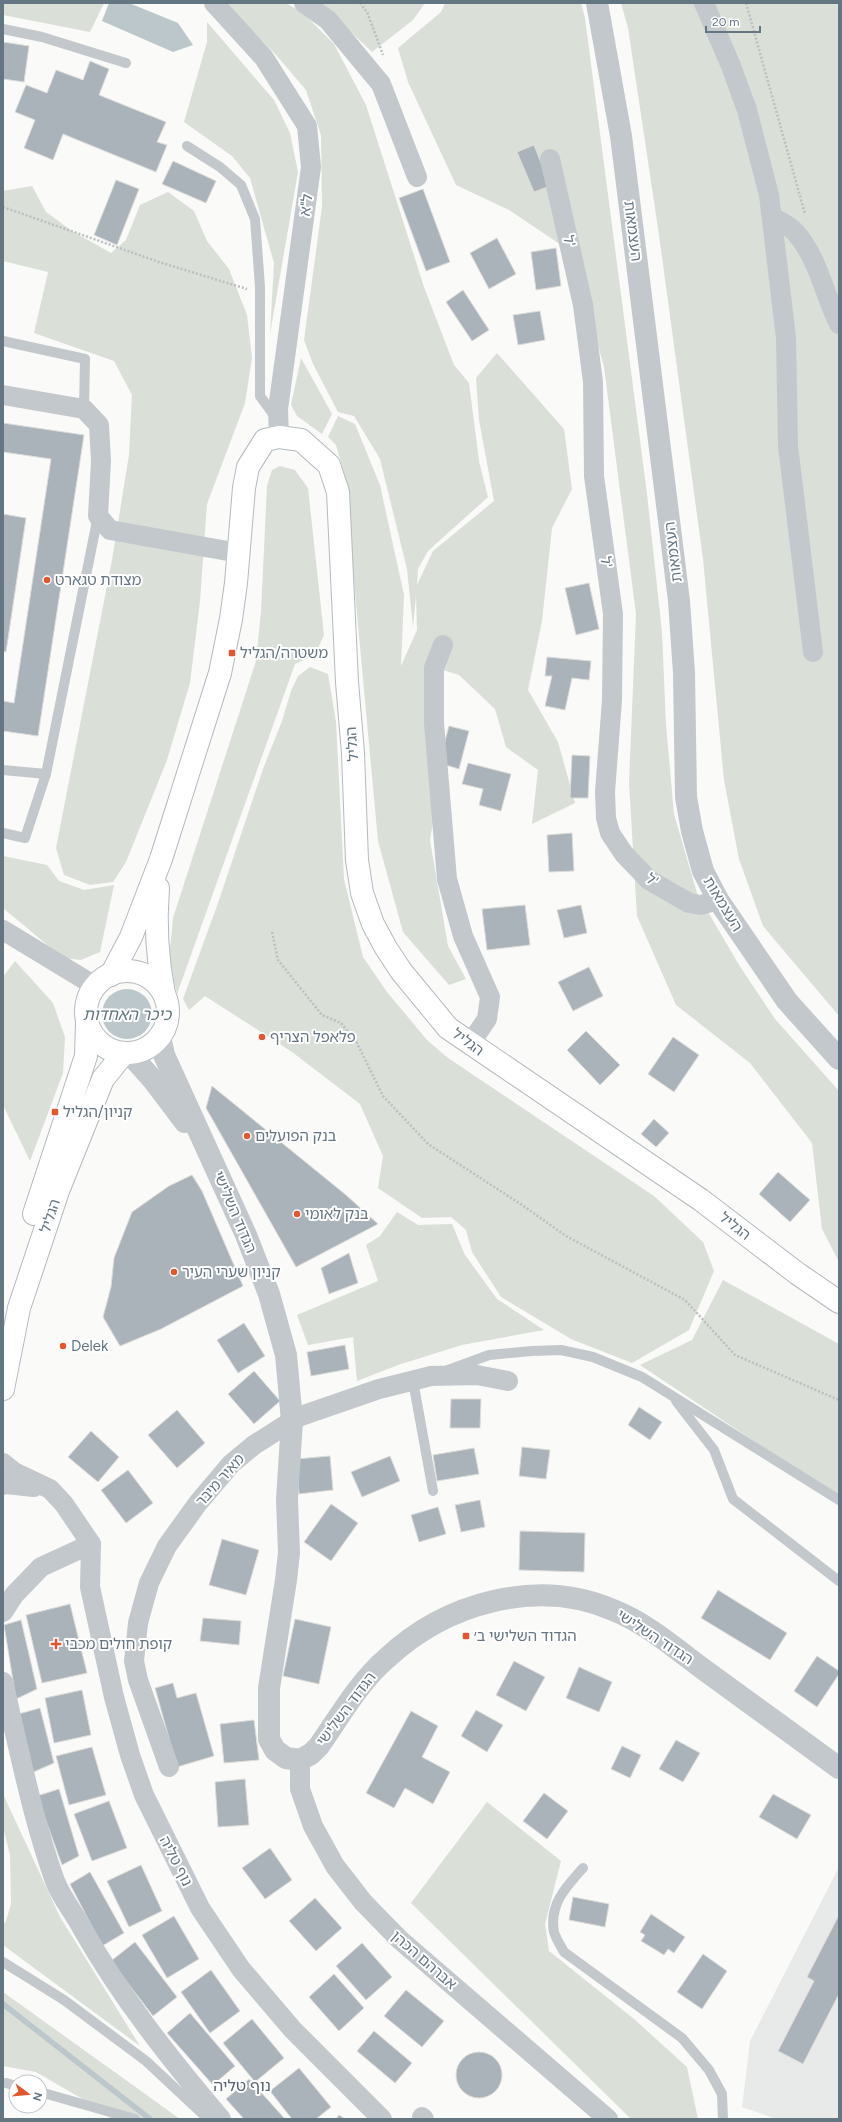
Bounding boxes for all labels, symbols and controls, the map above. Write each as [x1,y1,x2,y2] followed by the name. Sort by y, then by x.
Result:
[706,8,760,34] scale bar
[712,15,740,29] text: 20 m
[296,193,316,217] street label: ל"א
[620,200,646,262] street label: העצמאות
[559,234,579,248] street label: ל'
[660,521,686,583] street label: העצמאות
[596,555,616,569] street label: ל'
[55,571,142,589] place label: מצודת טגארט
[42,575,52,585] marker: מצודת טגארט
[240,644,328,662] place label: משטרה/הגליל
[227,648,237,658] marker: משטרה/הגליל
[342,726,362,762] street label: הגליל
[642,870,662,890] street label: ל'
[700,873,746,935] street label: העצמאות
[83,1005,173,1024] water label: כיכר האחדות
[449,1024,487,1060] street label: הגליל
[270,1028,356,1046] place label: פלאפל הצריף
[257,1032,267,1042] marker: פלאפל הצריף
[63,1103,132,1121] place label: קניון/הגליל
[50,1107,60,1117] marker: קניון/הגליל
[255,1127,337,1145] place label: בנק הפועלים
[242,1131,252,1141] marker: בנק הפועלים
[210,1168,260,1256] street label: הגדוד השלישי
[36,1197,64,1235] street label: הגליל
[305,1205,369,1223] place label: בנק לאומי
[716,1208,754,1244] street label: הגליל
[292,1209,302,1219] marker: בנק לאומי
[182,1263,281,1281] place label: קניון שערי העיר
[169,1267,179,1277] marker: קניון שערי העיר
[71,1337,109,1355] place label: Delek
[58,1341,68,1351] marker: Delek
[192,1450,248,1510] street label: מאיר מיבר
[613,1606,697,1668] street label: הגדוד השלישי
[474,1627,577,1645] place label: הגדוד השלישי ב׳
[461,1631,471,1641] marker: הגדוד השלישי ב׳
[65,1635,172,1653] place label: קופת חולים מכבי
[50,1638,62,1650] marker: קופת חולים מכבי
[312,1669,380,1749] street label: הגדוד השלישי
[156,1833,196,1889] street label: נוף טליה
[388,1927,460,1993] street label: אברהם הכהן
[8,2074,48,2114] north arrow
[213,2076,271,2095] district label: נוף טליה
[30,2091,45,2103] text: N

